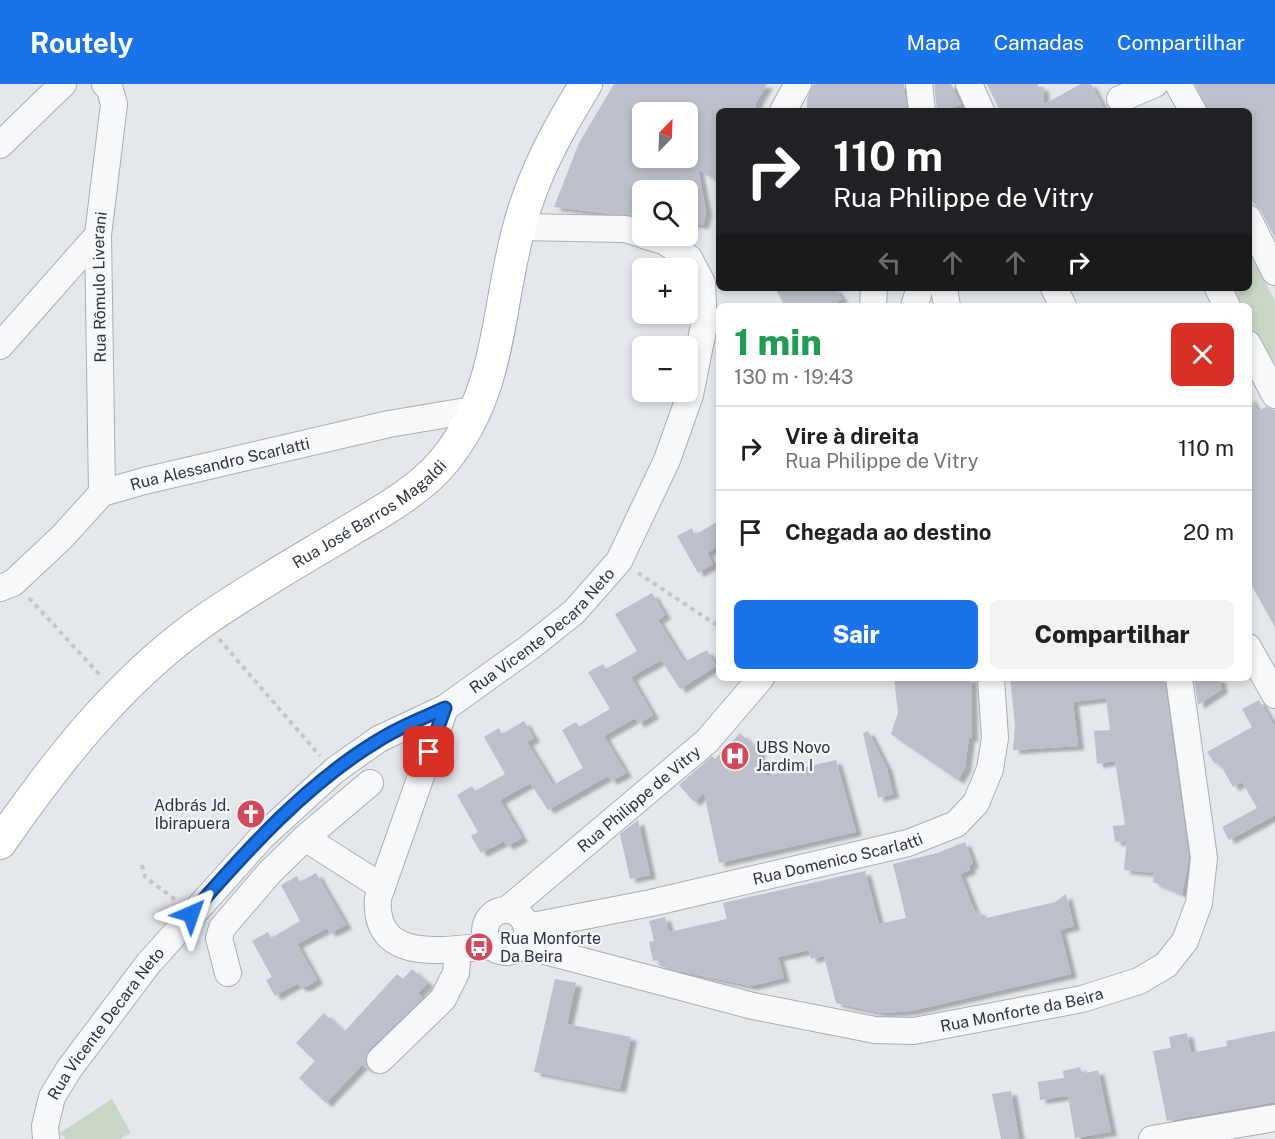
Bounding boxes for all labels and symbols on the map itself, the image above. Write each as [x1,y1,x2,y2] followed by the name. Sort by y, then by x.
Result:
[632,102,698,168] north arrow
[88,210,110,363] street label: Rua Rômulo Liverani
[128,433,311,494] street label: Rua Alessandro Scarlatti
[289,456,450,572] street label: Rua José Barros Magaldi
[466,564,618,697] street label: Rua Vicente Decara Neto
[403,726,454,777] pin
[756,738,830,775] place label: UBS Novo Jardim I
[719,740,751,772] hospital icon: UBS Novo Jardim I
[573,741,704,856] street label: Rua Philippe de Vitry
[154,796,230,833] place label: Adbrás Jd. Ibirapuera
[235,798,267,830] church icon: Adbrás Jd. Ibirapuera
[751,829,925,888] street label: Rua Domenico Scarlatti
[159,882,223,946] position arrow
[500,929,601,966] place label: Rua Monforte Da Beira
[463,931,495,963] bus stop icon: Rua Monforte Da Beira
[43,943,168,1103] street label: Rua Vicente Decara Neto
[939,983,1106,1035] street label: Rua Monforte da Beira

